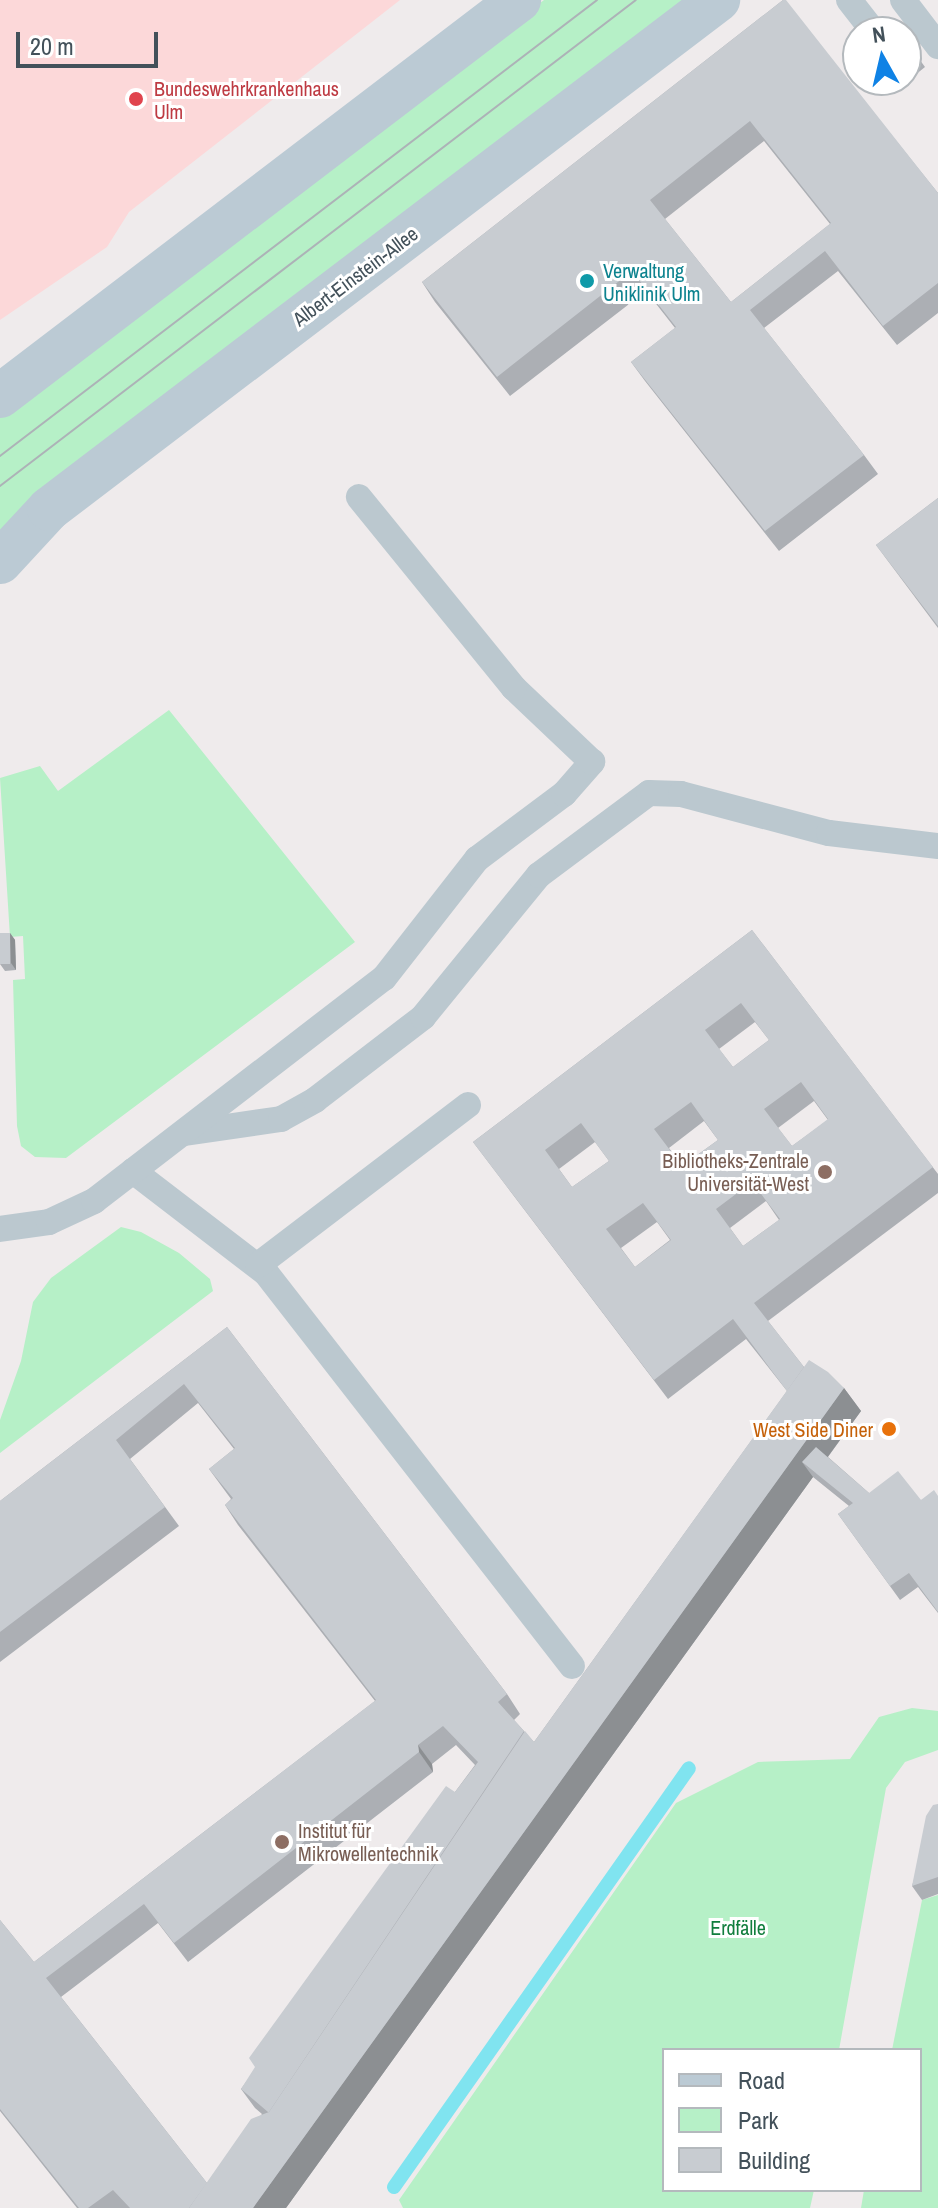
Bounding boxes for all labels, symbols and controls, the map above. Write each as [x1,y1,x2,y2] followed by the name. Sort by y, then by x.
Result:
[20,16,162,66] scale bar
[842,16,922,96] north arrow
[870,18,887,50] text: N
[30,30,74,62] text: 20 m
[154,76,339,123] place label: Bundeswehrkrankenhaus Ulm
[125,88,147,110] marker: Bundeswehrkrankenhaus Ulm
[288,221,422,331] street label: Albert-Einstein-Allee
[603,258,700,305] place label: Verwaltung Uniklinik Ulm
[578,272,596,290] marker: Verwaltung Uniklinik Ulm
[662,1148,809,1195] place label: Bibliotheks-Zentrale Universität-West
[816,1163,834,1181] marker: Bibliotheks-Zentrale Universität-West
[753,1417,873,1441] place label: West Side Diner
[880,1420,898,1438] marker: West Side Diner
[298,1818,438,1865] place label: Institut für Mikrowellentechnik
[273,1833,291,1851] marker: Institut für Mikrowellentechnik
[710,1915,766,1939] park label: Erdfälle
[662,2048,922,2192] legend
[738,2064,785,2096] text: Road
[738,2104,778,2136] text: Park
[738,2144,810,2176] text: Building

